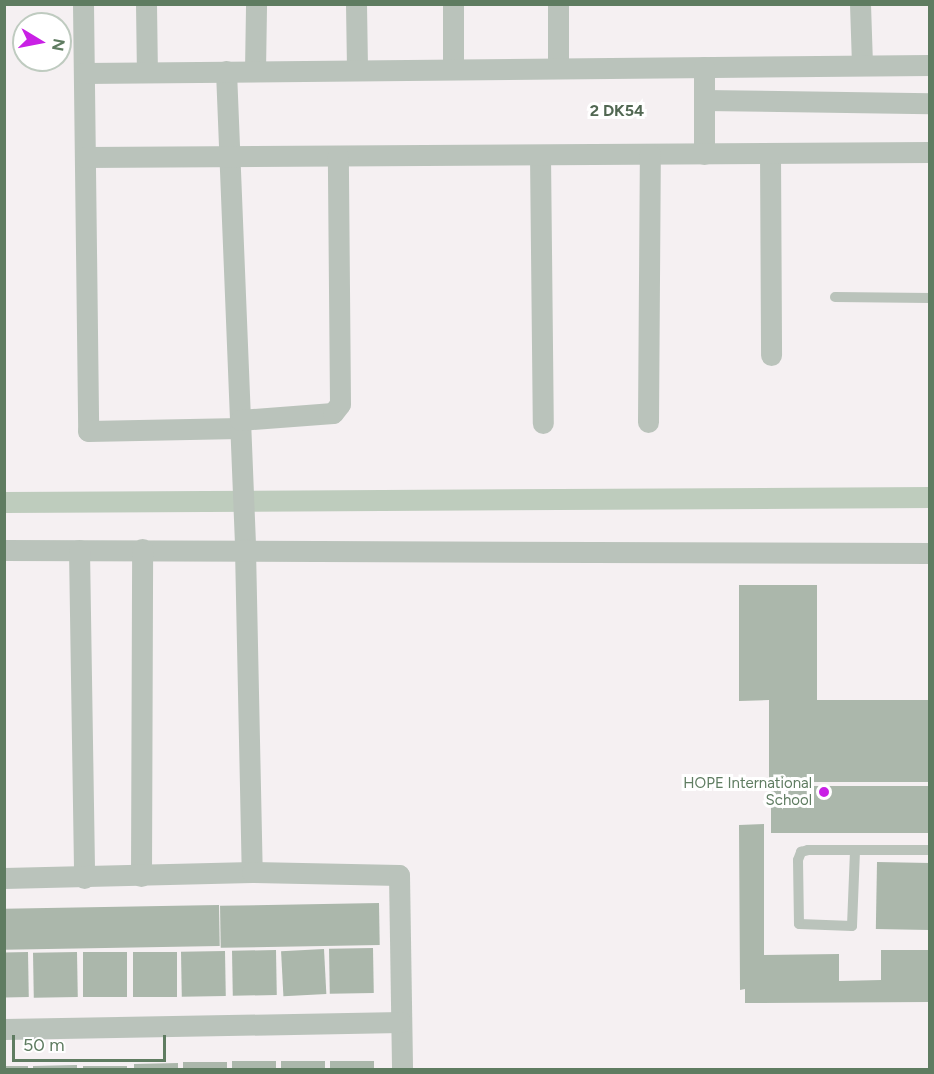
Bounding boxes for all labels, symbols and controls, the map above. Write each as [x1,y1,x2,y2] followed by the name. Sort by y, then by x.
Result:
[12,12,72,72] north arrow
[48,37,69,53] text: N
[590,101,644,121] district label: 2 DK54
[683,774,812,809] place label: HOPE International School
[817,785,831,799] marker: HOPE International School
[15,1023,170,1061] scale bar
[23,1034,65,1056] text: 50 m

